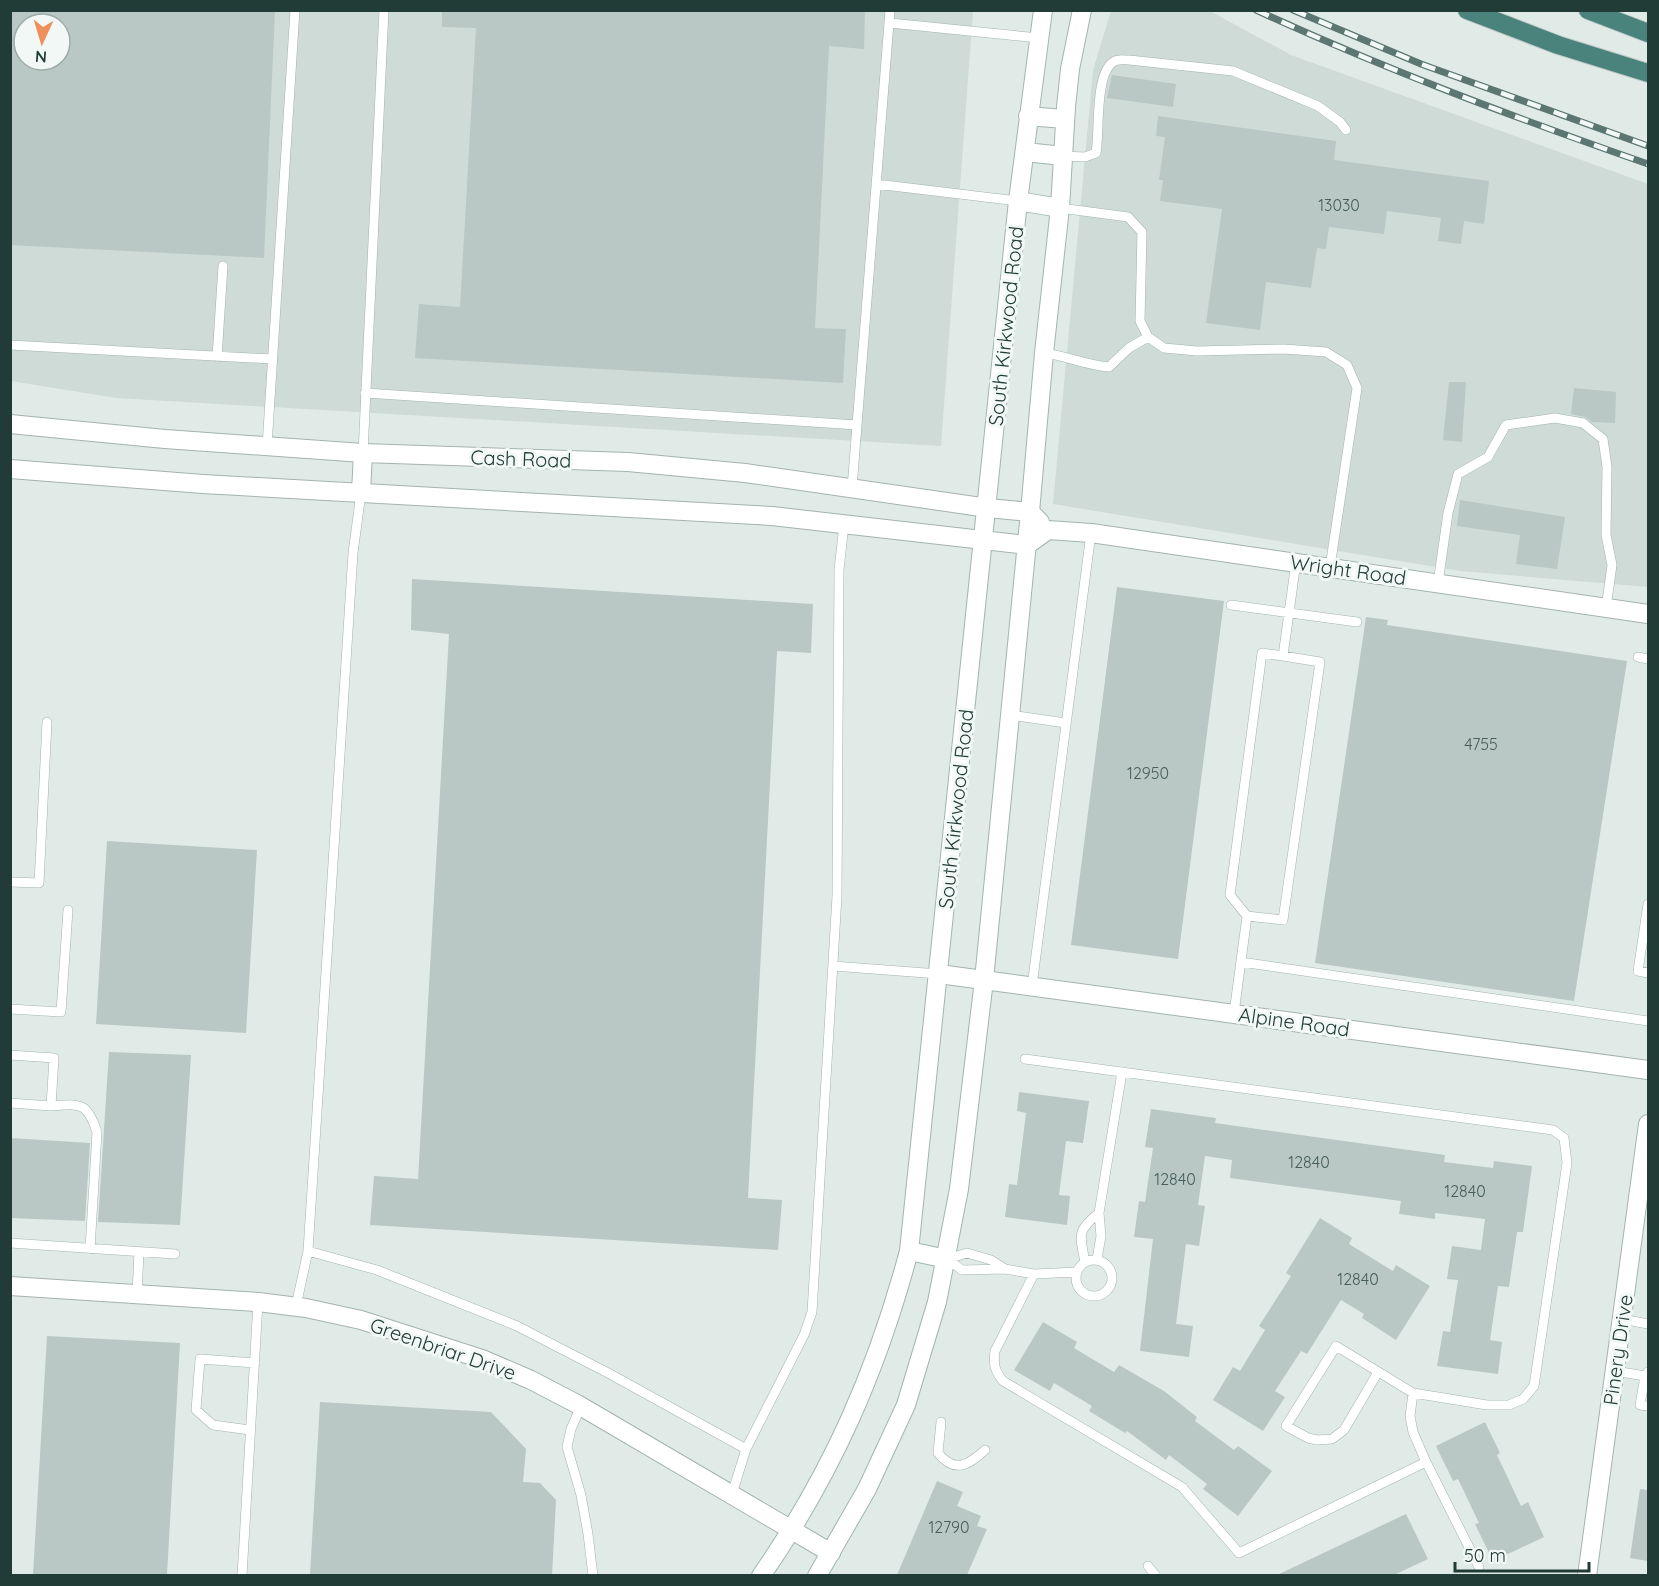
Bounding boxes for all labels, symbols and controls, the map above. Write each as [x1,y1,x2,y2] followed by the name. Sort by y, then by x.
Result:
[12,12,72,72] north arrow
[34,47,48,67] text: N
[1318,195,1360,215] house number: 13030
[983,225,1028,427] street label: South Kirkwood Road
[470,444,572,473] street label: Cash Road
[1288,549,1408,590] street label: Wright Road
[933,708,978,910] street label: South Kirkwood Road
[1464,734,1498,754] house number: 4755
[1127,763,1169,783] house number: 12950
[1237,1001,1351,1042] street label: Alpine Road
[1288,1152,1330,1172] house number: 12840
[1154,1169,1196,1189] house number: 12840
[1444,1181,1486,1201] house number: 12840
[1337,1269,1379,1289] house number: 12840
[1597,1293,1638,1407] street label: Pinery Drive
[367,1312,519,1385] street label: Greenbriar Drive
[928,1517,970,1537] house number: 12790
[1455,1535,1588,1573] scale bar
[1464,1544,1506,1567] text: 50 m

